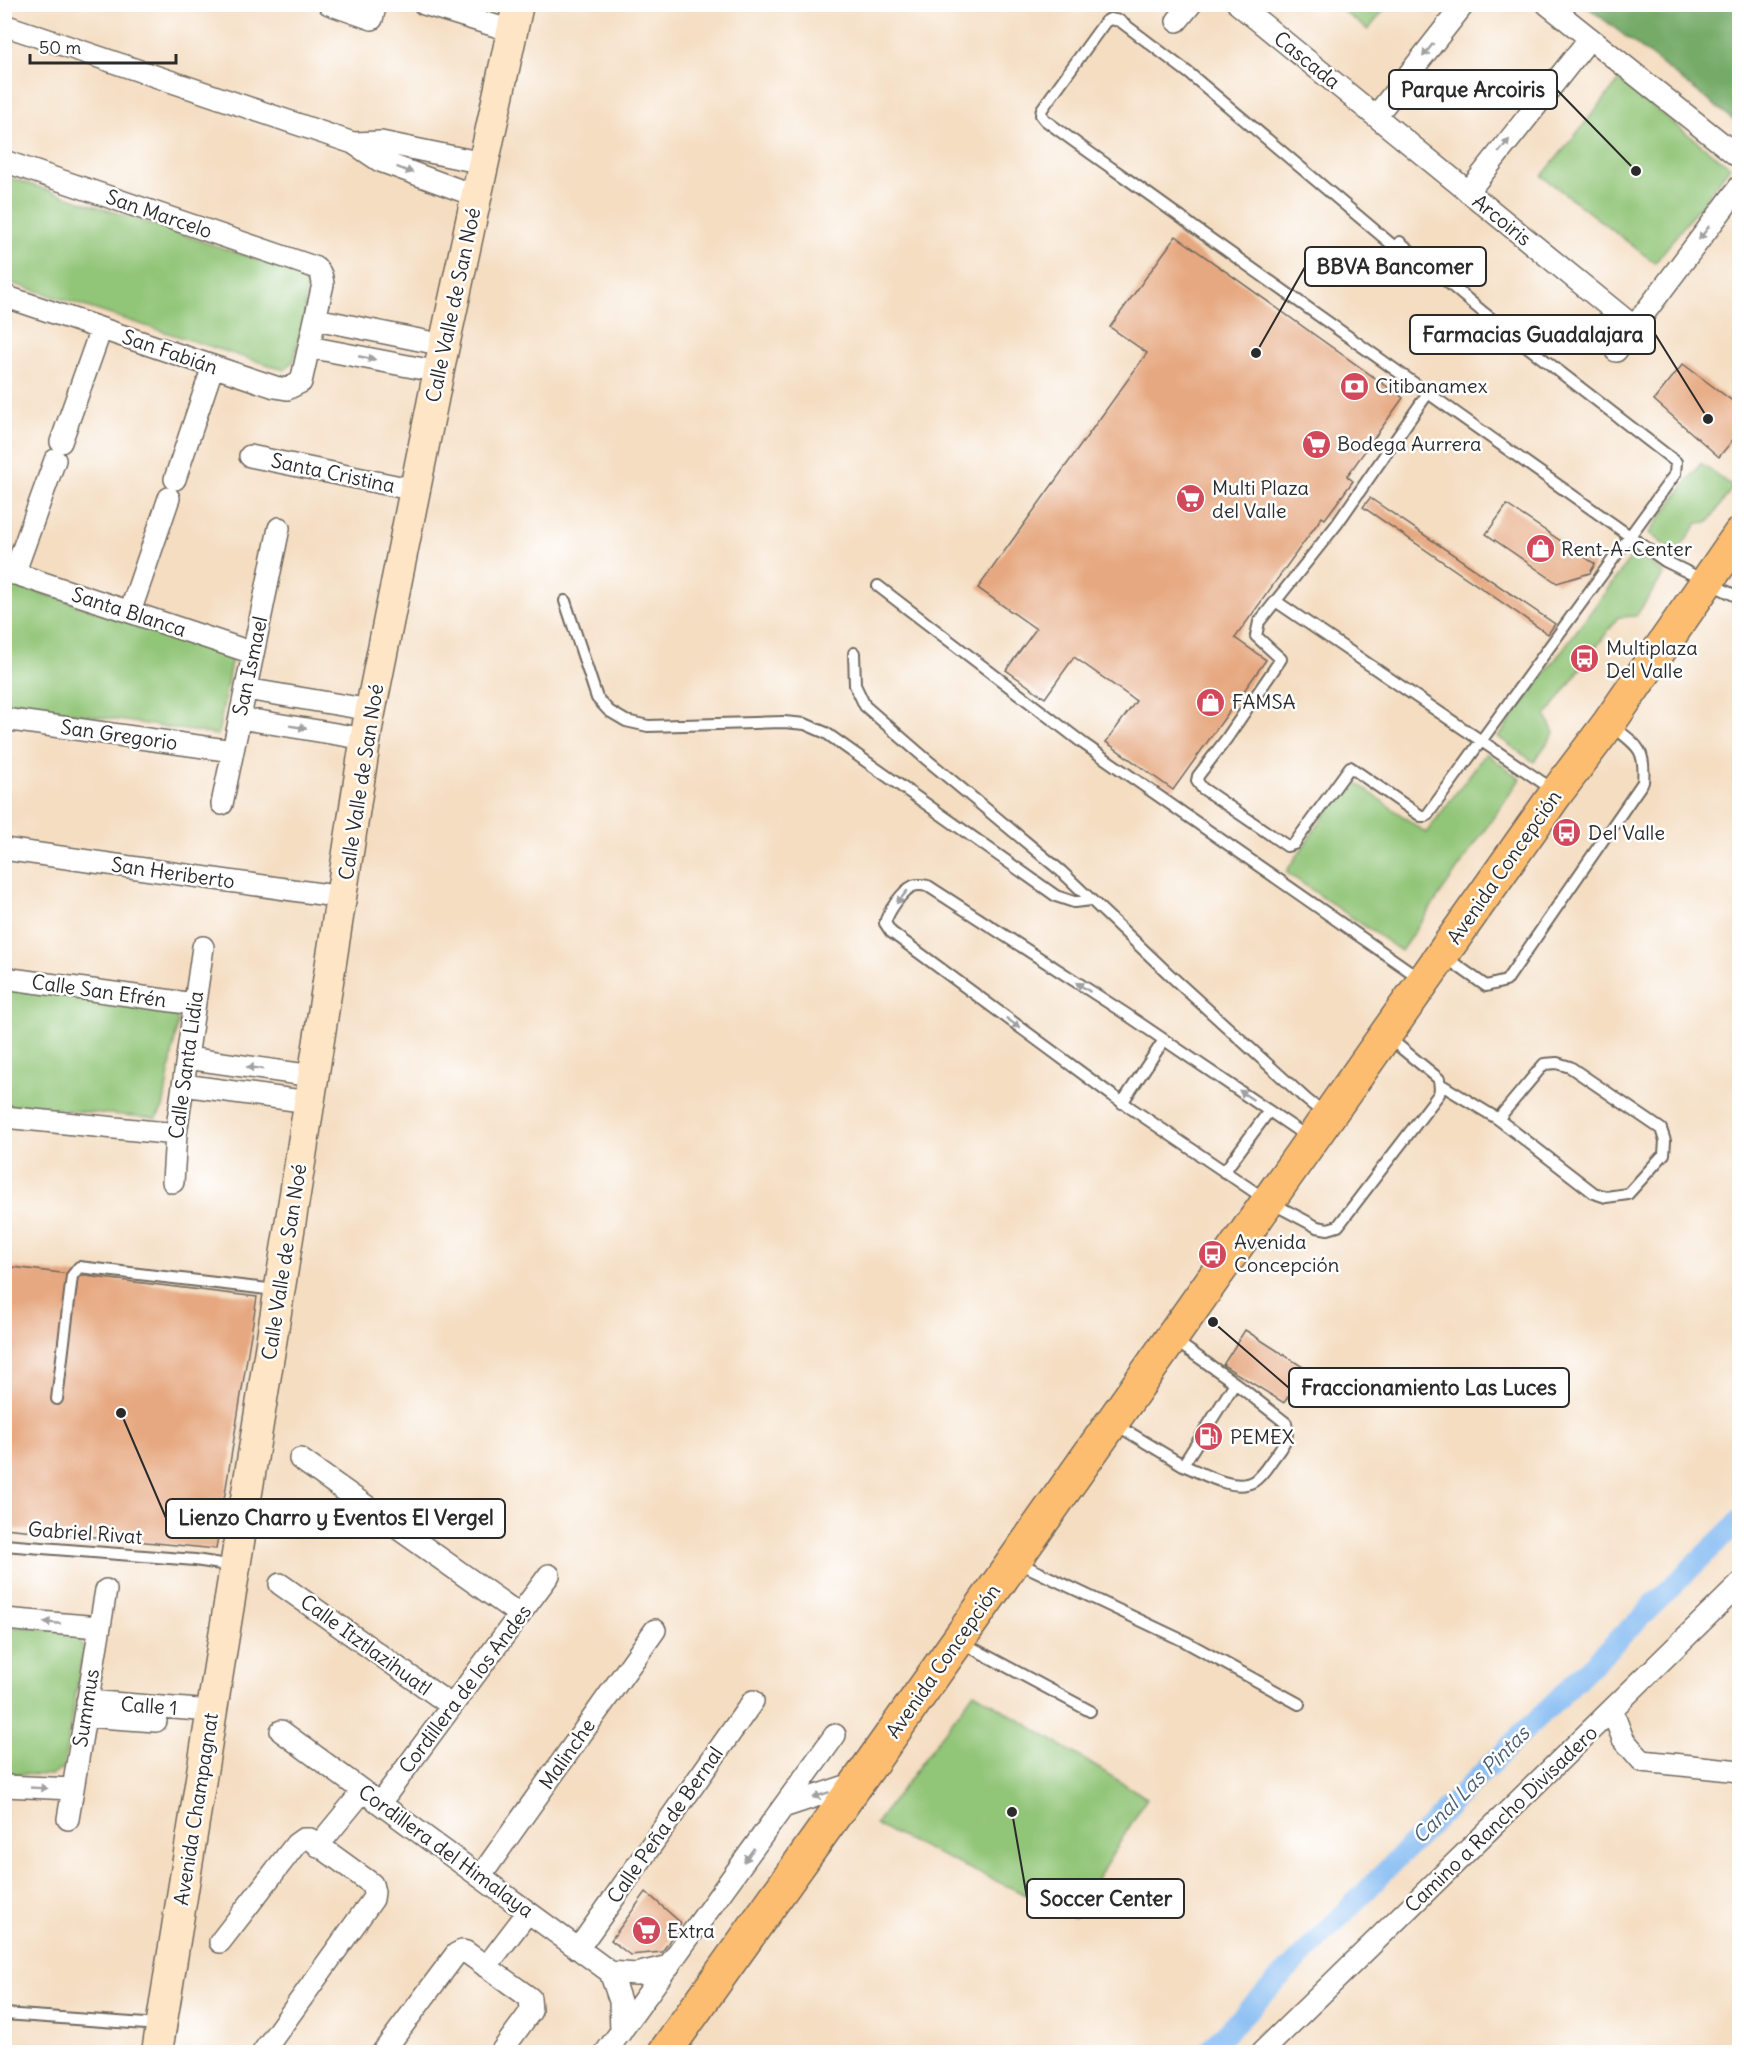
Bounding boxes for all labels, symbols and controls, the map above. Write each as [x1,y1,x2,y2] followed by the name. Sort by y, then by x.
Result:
[1269,25,1346,94] street label: Cascada
[30,27,176,65] scale bar
[39,36,81,59] text: 50 m
[1422,43,1435,58] one-way arrow
[1389,70,1557,109] callout: Parque Arcoiris
[1401,76,1546,103] text: Parque Arcoiris
[1498,138,1511,154] one-way arrow
[396,166,414,176] one-way arrow
[103,184,216,243] street label: San Marcelo
[1468,188,1537,251] street label: Arcoiris
[420,205,485,404] street label: Calle Valle de San Noé
[1698,224,1710,240] one-way arrow
[1305,247,1486,286] callout: BBVA Bancomer
[1317,253,1474,280] text: BBVA Bancomer
[1410,315,1655,354] callout: Farmacias Guadalajara
[1423,321,1643,348] text: Farmacias Guadalajara
[119,324,221,379] street label: San Fabián
[357,354,376,363] one-way arrow
[1338,370,1370,402] bank icon: Citibanamex
[1375,373,1488,398] place label: Citibanamex
[1300,428,1332,460] supermarket icon: Bodega Aurrera
[1337,431,1482,456] place label: Bodega Aurrera
[269,447,397,498] street label: Santa Cristina
[1212,475,1309,523] place label: Multi Plaza del Valle
[1175,483,1207,515] supermarket icon: Multi Plaza del Valle
[1524,533,1556,565] shop icon: Rent-A-Center
[1561,536,1692,561] place label: Rent-A-Center
[69,581,190,642] street label: Santa Blanca
[227,614,272,718] street label: San Ismael
[1606,635,1698,683] place label: Multiplaza Del Valle
[1569,643,1601,675] bus stop icon: Multiplaza Del Valle
[333,682,388,882] street label: Calle Valle de San Noé
[1195,686,1227,718] shop icon: FAMSA
[1232,689,1296,714] place label: FAMSA
[59,714,179,755] street label: San Gregorio
[288,723,307,732] one-way arrow
[1441,785,1566,949] street label: Avenida Concepción
[1551,817,1583,849] bus stop icon: Del Valle
[1588,820,1665,845] place label: Del Valle
[110,851,236,894] street label: San Heriberto
[896,889,909,904] one-way arrow
[30,969,168,1012] street label: Calle San Efrén
[1076,981,1092,993] one-way arrow
[163,990,208,1140] street label: Calle Santa Lidia
[1005,1017,1021,1029] one-way arrow
[245,1063,264,1072] one-way arrow
[1238,1089,1254,1101] one-way arrow
[256,1162,311,1362] street label: Calle Valle de San Noé
[1234,1229,1339,1277] place label: Avenida Concepción
[1197,1238,1229,1270] bus stop icon: Avenida Concepción
[1289,1368,1569,1407] callout: Fraccionamiento Las Luces
[1301,1374,1557,1401] text: Fraccionamiento Las Luces
[1193,1421,1225,1453] fuel station icon: PEMEX
[1230,1424,1295,1449] place label: PEMEX
[166,1499,505,1538] callout: Lienzo Charro y Eventos El Vergel
[178,1504,494,1531] text: Lienzo Charro y Eventos El Vergel
[27,1516,143,1549] street label: Gabriel Rivat
[880,1579,1005,1743] street label: Avenida Concepción
[296,1589,437,1701] street label: Calle Itztlazihuatl
[393,1599,536,1778] street label: Cordillera de los Andes
[42,1618,61,1628] one-way arrow
[67,1667,104,1749] street label: Summus
[120,1691,178,1720] street label: Calle 1
[168,1711,223,1907] street label: Avenida Champagnat
[533,1714,600,1794] street label: Malinche
[1406,1719,1536,1849] water label: Canal Las Pintas
[1399,1720,1602,1917] street label: Camino a Rancho Divisadero
[601,1742,728,1908] street label: Calle Peña de Bernal
[354,1779,539,1923] street label: Cordillera del Himalaya
[29,1783,48,1792] one-way arrow
[812,1790,830,1800] one-way arrow
[743,1847,755,1862] one-way arrow
[1027,1879,1184,1918] callout: Soccer Center
[1040,1885,1173,1912] text: Soccer Center
[630,1915,662,1947] supermarket icon: Extra
[667,1918,715,1943] place label: Extra

